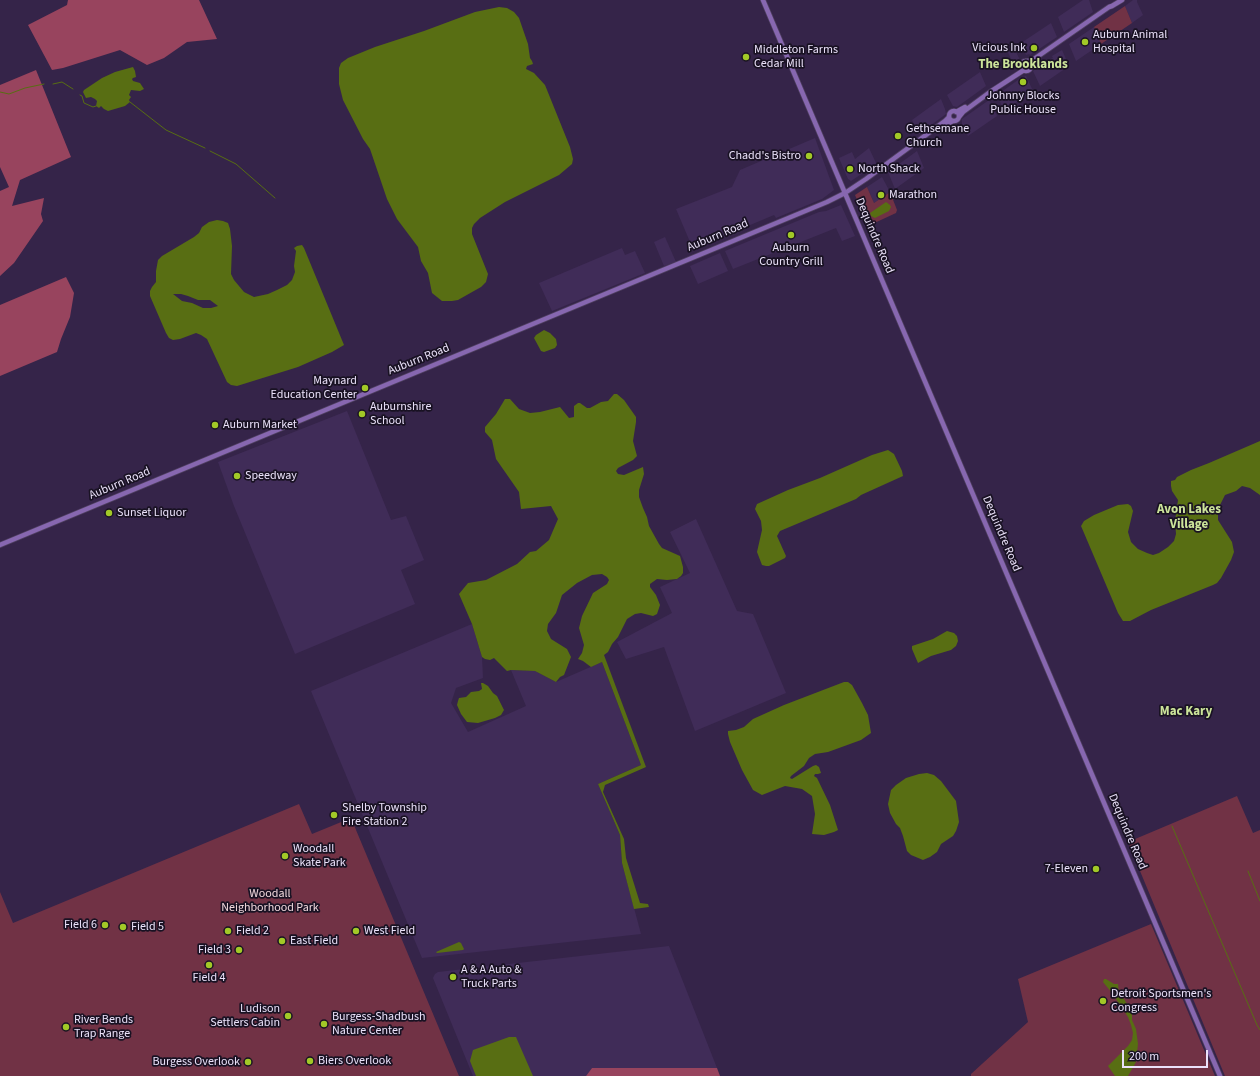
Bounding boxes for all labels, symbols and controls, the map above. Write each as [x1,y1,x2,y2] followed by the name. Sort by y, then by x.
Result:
[1093,28,1167,56] place label: Auburn Animal Hospital
[1080,37,1090,47] marker: Auburn Animal Hospital
[972,41,1026,55] place label: Vicious Ink
[754,43,838,71] place label: Middleton Farms Cedar Mill
[1029,43,1039,53] marker: Vicious Ink
[741,52,751,62] marker: Middleton Farms Cedar Mill
[978,57,1068,73] district label: The Brooklands
[1018,77,1028,87] marker: Johnny Blocks Public House
[987,89,1059,117] place label: Johnny Blocks Public House
[906,122,969,150] place label: Gethsemane Church
[893,131,903,141] marker: Gethsemane Church
[729,149,801,163] place label: Chadd's Bistro
[804,151,814,161] marker: Chadd's Bistro
[858,162,920,176] place label: North Shack
[845,164,855,174] marker: North Shack
[889,188,937,202] place label: Marathon
[876,190,886,200] marker: Marathon
[852,196,896,276] street label: Dequindre Road
[685,217,751,255] street label: Auburn Road
[786,230,796,240] marker: Auburn Country Grill
[759,241,823,269] place label: Auburn Country Grill
[386,341,452,379] street label: Auburn Road
[271,374,357,402] place label: Maynard Education Center
[360,383,370,393] marker: Maynard Education Center
[370,400,431,428] place label: Auburnshire School
[357,409,367,419] marker: Auburnshire School
[223,418,297,432] place label: Auburn Market
[210,420,220,430] marker: Auburn Market
[87,465,153,503] street label: Auburn Road
[245,469,297,483] place label: Speedway
[232,471,242,481] marker: Speedway
[979,494,1023,574] street label: Dequindre Road
[1157,502,1221,533] district label: Avon Lakes Village
[117,506,186,520] place label: Sunset Liquor
[104,508,114,518] marker: Sunset Liquor
[1160,704,1212,720] district label: Mac Kary
[1105,792,1149,872] street label: Dequindre Road
[342,801,427,829] place label: Shelby Township Fire Station 2
[329,810,339,820] marker: Shelby Township Fire Station 2
[293,842,346,870] place label: Woodall Skate Park
[280,851,290,861] marker: Woodall Skate Park
[1045,862,1088,876] place label: 7-Eleven
[1091,864,1101,874] marker: 7-Eleven
[221,887,319,915] park label: Woodall Neighborhood Park
[64,918,97,932] place label: Field 6
[100,920,110,930] marker: Field 6
[131,920,164,934] place label: Field 5
[118,922,128,932] marker: Field 5
[236,924,269,938] place label: Field 2
[364,924,415,938] place label: West Field
[223,926,233,936] marker: Field 2
[351,926,361,936] marker: West Field
[290,934,338,948] place label: East Field
[277,936,287,946] marker: East Field
[198,943,231,957] place label: Field 3
[234,945,244,955] marker: Field 3
[204,960,214,970] marker: Field 4
[461,963,522,991] place label: A & A Auto & Truck Parts
[193,971,225,985] place label: Field 4
[448,972,458,982] marker: A & A Auto & Truck Parts
[1111,987,1211,1015] place label: Detroit Sportsmen's Congress
[1098,996,1108,1006] marker: Detroit Sportsmen's Congress
[210,1002,280,1030] place label: Ludison Settlers Cabin
[332,1010,426,1038] place label: Burgess-Shadbush Nature Center
[283,1011,293,1021] marker: Ludison Settlers Cabin
[74,1013,133,1041] place label: River Bends Trap Range
[319,1019,329,1029] marker: Burgess-Shadbush Nature Center
[61,1022,71,1032] marker: River Bends Trap Range
[1124,1042,1210,1068] scale bar
[1129,1048,1159,1065] text: 200 m
[318,1054,391,1068] place label: Biers Overlook
[152,1055,240,1069] place label: Burgess Overlook
[305,1056,315,1066] marker: Biers Overlook
[243,1057,253,1067] marker: Burgess Overlook

